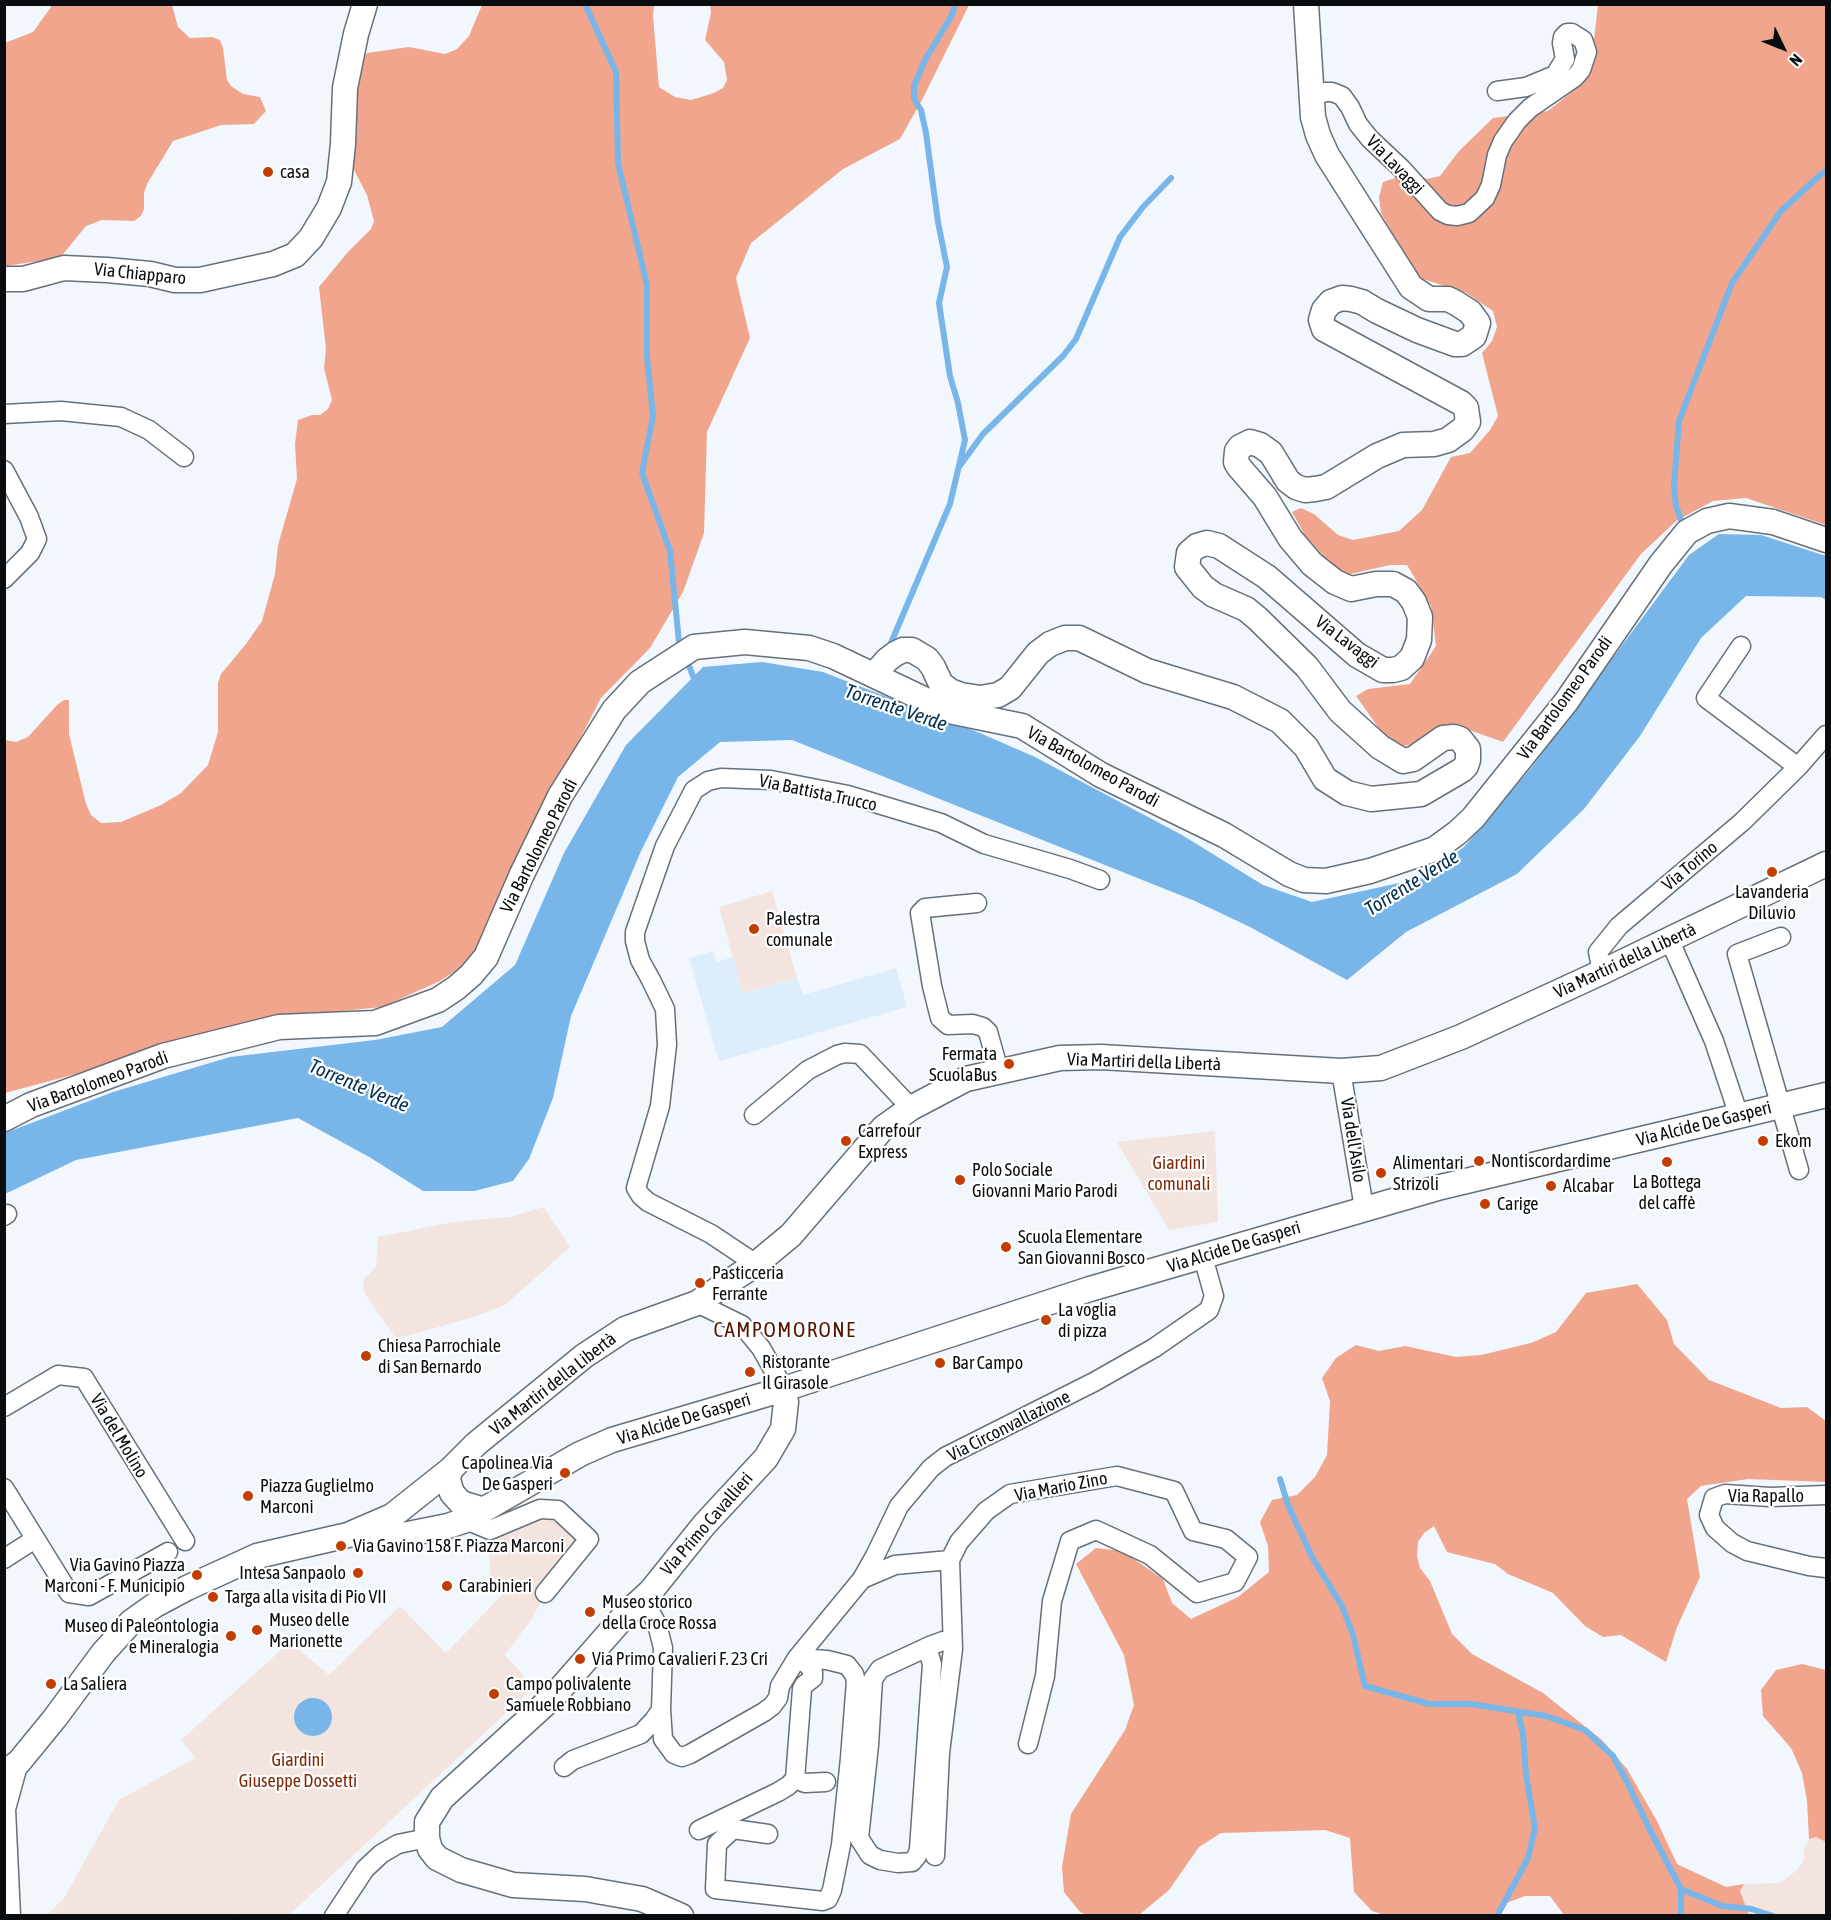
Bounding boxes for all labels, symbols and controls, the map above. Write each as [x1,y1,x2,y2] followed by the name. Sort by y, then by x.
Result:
[1753,18,1813,78] north arrow
[1786,51,1806,70] text: N
[1362,131,1428,199] street label: Via Lavaggi
[280,161,310,183] place label: casa
[261,165,275,179] marker: casa
[93,258,187,290] street label: Via Chiapparo
[1311,611,1383,673] street label: Via Lavaggi
[1513,632,1617,764] street label: Via Bartolomeo Parodi
[842,679,950,737] water label: Torrente Verde
[1023,722,1163,812] street label: Via Bartolomeo Parodi
[757,770,879,816] street label: Via Battista Trucco
[496,775,582,917] street label: Via Bartolomeo Parodi
[1658,837,1722,895] street label: Via Torino
[1360,845,1464,921] water label: Torrente Verde
[1765,865,1779,879] marker: Lavanderia Diluvio
[1735,881,1809,924] place label: Lavanderia Diluvio
[766,908,833,950] place label: Palestra comunale
[1551,919,1699,1003] street label: Via Martiri della Libertà
[747,922,761,936] marker: Palestra comunale
[929,1043,997,1086] place label: Fermata ScuolaBus
[25,1047,171,1117] street label: Via Bartolomeo Parodi
[1067,1049,1221,1075] street label: Via Martiri della Libertà
[305,1054,413,1118] water label: Torrente Verde
[1002,1057,1016,1071] marker: Fermata ScuolaBus
[1336,1096,1370,1184] street label: Via dell'Asilo
[1634,1097,1774,1151] street label: Via Alcide De Gasperi
[858,1120,921,1162] place label: Carrefour Express
[1775,1130,1812,1152] place label: Ekom
[839,1134,853,1148] marker: Carrefour Express
[1756,1134,1770,1148] marker: Ekom
[1491,1150,1611,1172] place label: Nontiscordardime
[1148,1152,1210,1194] park label: Giardini comunali
[1393,1152,1464,1194] place label: Alimentari Strizoli
[1472,1154,1486,1168] marker: Nontiscordardime
[1660,1155,1674,1169] marker: La Bottega del caffè
[972,1159,1118,1202] place label: Polo Sociale Giovanni Mario Parodi
[1374,1166,1388,1180] marker: Alimentari Strizoli
[1633,1171,1701,1214] place label: La Bottega del caffè
[953,1173,967,1187] marker: Polo Sociale Giovanni Mario Parodi
[1563,1175,1614,1197] place label: Alcabar
[1544,1179,1558,1193] marker: Alcabar
[1497,1193,1538,1215] place label: Carige
[1478,1197,1492,1211] marker: Carige
[1165,1216,1303,1278] street label: Via Alcide De Gasperi
[1018,1226,1145,1268] place label: Scuola Elementare San Giovanni Bosco
[999,1240,1013,1254] marker: Scuola Elementare San Giovanni Bosco
[712,1262,784,1304] place label: Pasticceria Ferrante
[693,1276,707,1290] marker: Pasticceria Ferrante
[1058,1299,1117,1342] place label: La voglia di pizza
[1039,1313,1053,1327] marker: La voglia di pizza
[713,1317,857,1343] district label: CAMPOMORONE
[486,1328,620,1440] street label: Via Martiri della Libertà
[378,1335,501,1378] place label: Chiesa Parrochiale di San Bernardo
[359,1349,373,1363] marker: Chiesa Parrochiale di San Bernardo
[762,1351,830,1394] place label: Ristorante Il Girasole
[952,1352,1023,1374] place label: Bar Campo
[933,1356,947,1370] marker: Bar Campo
[743,1365,757,1379] marker: Ristorante Il Girasole
[944,1386,1074,1466] street label: Via Circonvallazione
[615,1388,753,1450] street label: Via Alcide De Gasperi
[85,1390,153,1482] street label: Via del Molino
[462,1452,553,1494] place label: Capolinea Via De Gasperi
[558,1466,572,1480] marker: Capolinea Via De Gasperi
[1013,1467,1109,1507] street label: Via Mario Zino
[656,1468,758,1580] street label: Via Primo Cavallieri
[260,1475,374,1518] place label: Piazza Guglielmo Marconi
[1728,1485,1804,1507] street label: Via Rapallo
[241,1489,255,1503] marker: Piazza Guglielmo Marconi
[353,1535,564,1557] place label: Via Gavino 158 F. Piazza Marconi
[334,1539,348,1553] marker: Via Gavino 158 F. Piazza Marconi
[44,1554,185,1596] place label: Via Gavino Piazza Marconi - F. Municipio
[239,1562,346,1584] place label: Intesa Sanpaolo
[351,1566,365,1580] marker: Intesa Sanpaolo
[190,1568,204,1582] marker: Via Gavino Piazza Marconi - F. Municipio
[459,1575,532,1597] place label: Carabinieri
[440,1579,454,1593] marker: Carabinieri
[225,1586,386,1608] place label: Targa alla visita di Pio VII
[206,1590,220,1604] marker: Targa alla visita di Pio VII
[602,1591,717,1634] place label: Museo storico della Croce Rossa
[583,1605,597,1619] marker: Museo storico della Croce Rossa
[269,1609,349,1652] place label: Museo delle Marionette
[64,1615,219,1658] place label: Museo di Paleontologia e Mineralogia
[250,1623,264,1637] marker: Museo delle Marionette
[224,1629,238,1643] marker: Museo di Paleontologia e Mineralogia
[592,1648,768,1670] place label: Via Primo Cavalieri F. 23 Cri
[573,1652,587,1666] marker: Via Primo Cavalieri F. 23 Cri
[63,1673,127,1695] place label: La Saliera
[506,1673,631,1716] place label: Campo polivalente Samuele Robbiano
[44,1677,58,1691] marker: La Saliera
[487,1687,501,1701] marker: Campo polivalente Samuele Robbiano
[239,1749,357,1792] park label: Giardini Giuseppe Dossetti

